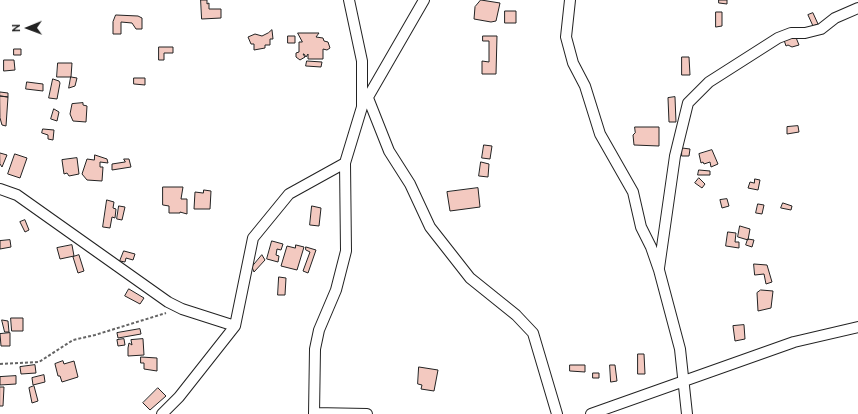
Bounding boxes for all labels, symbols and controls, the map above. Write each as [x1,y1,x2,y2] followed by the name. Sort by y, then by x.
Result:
[8,8,48,48] north arrow
[10,24,22,32] text: N

